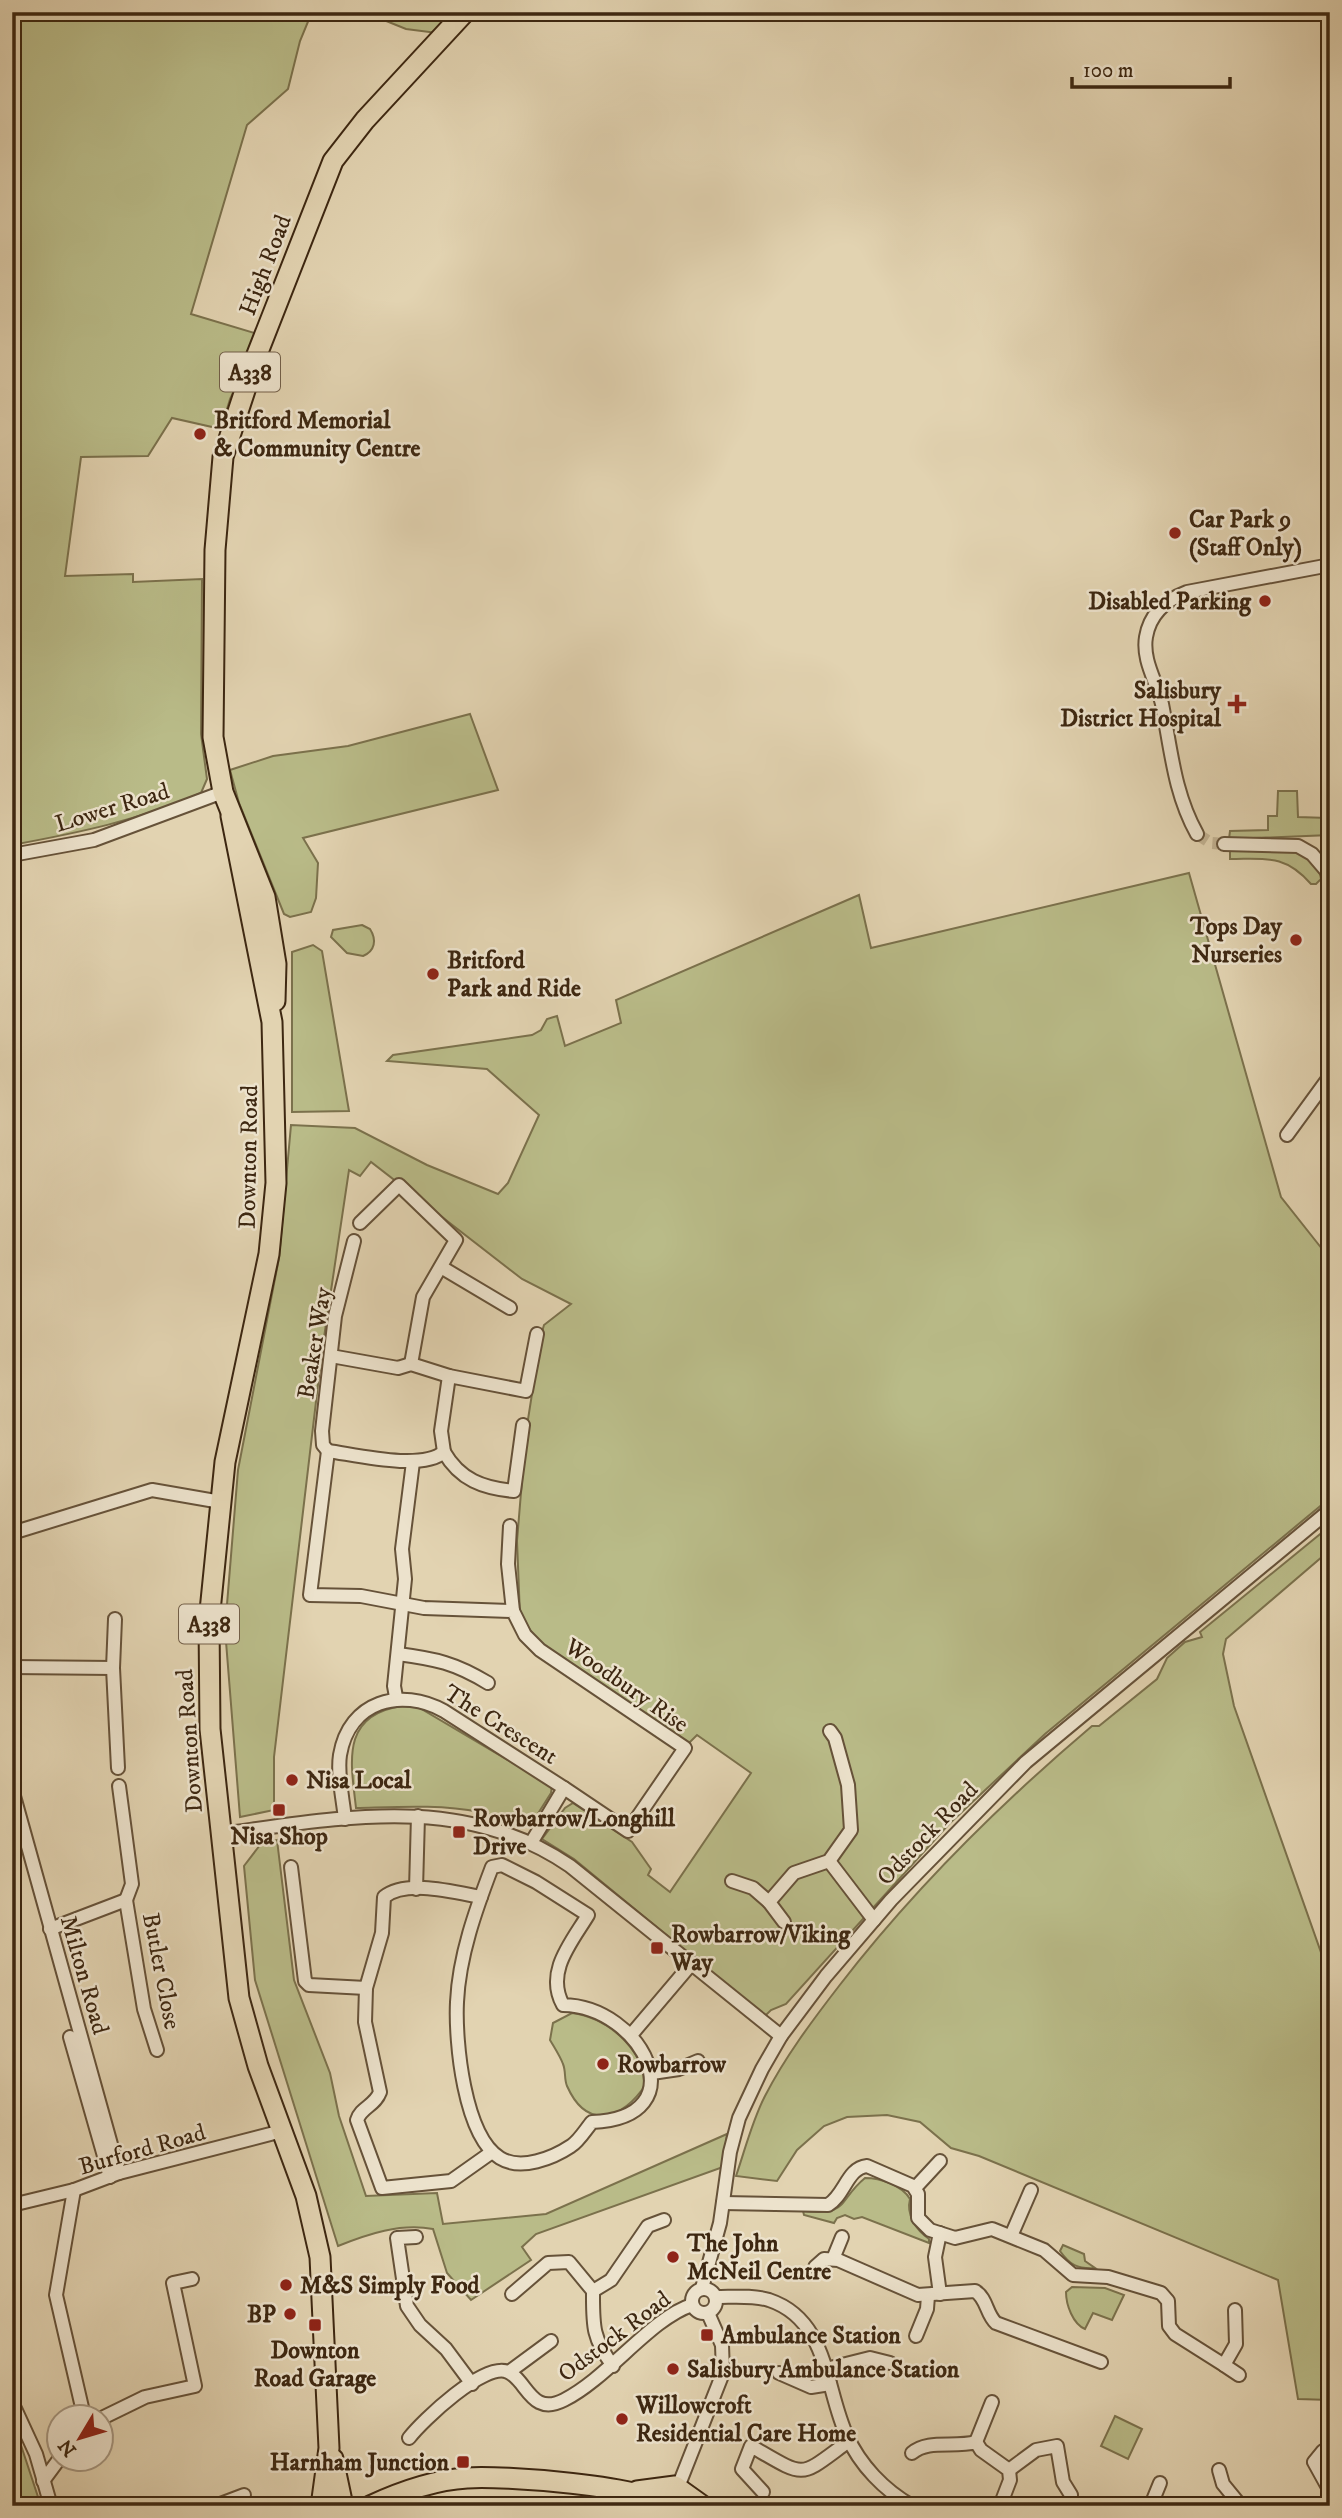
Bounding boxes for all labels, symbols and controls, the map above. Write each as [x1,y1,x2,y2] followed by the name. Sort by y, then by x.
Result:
[1072,46,1230,90] scale bar
[1083,58,1134,84] text: 100 m
[233,211,299,320] street label: High Road
[220,352,280,392] road number: A338
[214,406,421,464] place label: Britford Memorial & Community Centre
[192,426,208,442] marker: Britford Memorial & Community Centre
[1189,505,1302,563] place label: Car Park 9 (Staff Only)
[1167,525,1183,541] marker: Car Park 9 (Staff Only)
[1088,587,1252,617] place label: Disabled Parking
[1257,593,1273,609] marker: Disabled Parking
[1060,676,1222,734] place label: Salisbury District Hospital
[1227,694,1247,714] marker: Salisbury District Hospital
[51,776,173,840] street label: Lower Road
[1189,912,1283,970] place label: Tops Day Nurseries
[1288,932,1304,948] marker: Tops Day Nurseries
[447,946,581,1004] place label: Britford Park and Ride
[425,966,441,982] marker: Britford Park and Ride
[233,1085,265,1229] street label: Downton Road
[291,1284,339,1401] street label: Beaker Way
[179,1604,239,1644] road number: A338
[558,1632,694,1740] street label: Woodbury Rise
[170,1668,210,1814] street label: Downton Road
[438,1678,563,1772] street label: The Crescent
[306,1766,412,1796] place label: Nisa Local
[284,1772,300,1788] marker: Nisa Local
[871,1775,985,1892] street label: Odstock Road
[271,1802,287,1818] marker: Nisa Shop
[473,1804,676,1862] place label: Rowbarrow/Longhill Drive
[230,1822,328,1852] place label: Nisa Shop
[451,1824,467,1840] marker: Rowbarrow/Longhill Drive
[135,1910,187,2032] street label: Butler Close
[53,1913,115,2038] street label: Milton Road
[670,1920,851,1978] place label: Rowbarrow/Viking Way
[649,1940,665,1956] marker: Rowbarrow/Viking Way
[617,2050,727,2080] place label: Rowbarrow
[595,2056,611,2072] marker: Rowbarrow
[75,2118,209,2182] street label: Burford Road
[686,2229,831,2287] place label: The John McNeil Centre
[665,2249,681,2265] marker: The John McNeil Centre
[300,2271,481,2301] place label: M&S Simply Food
[278,2277,294,2293] marker: M&S Simply Food
[552,2285,677,2389] street label: Odstock Road
[247,2300,276,2330] place label: BP
[282,2306,298,2322] marker: BP
[307,2317,323,2333] marker: Downton Road Garage
[720,2321,901,2351] place label: Ambulance Station
[699,2327,715,2343] marker: Ambulance Station
[254,2336,376,2394] place label: Downton Road Garage
[687,2355,960,2385] place label: Salisbury Ambulance Station
[665,2361,681,2377] marker: Salisbury Ambulance Station
[635,2391,856,2449] place label: Willowcroft Residential Care Home
[46,2402,116,2472] north arrow
[614,2411,630,2427] marker: Willowcroft Residential Care Home
[54,2434,82,2461] text: N
[270,2448,449,2478] place label: Harnham Junction
[455,2454,471,2470] marker: Harnham Junction

